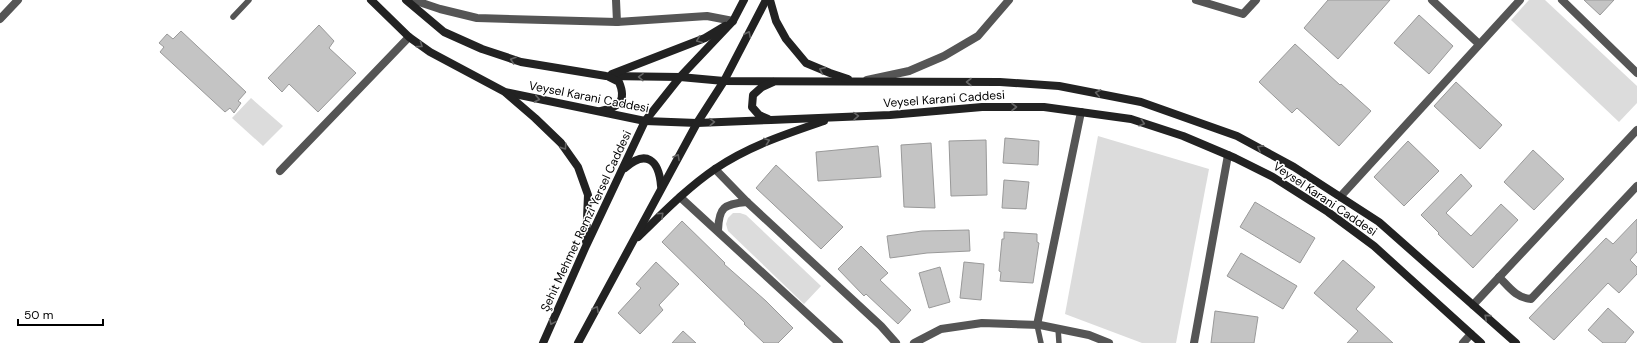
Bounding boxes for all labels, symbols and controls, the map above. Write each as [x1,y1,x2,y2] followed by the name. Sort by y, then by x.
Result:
[743,31,751,38] one-way arrow
[696,35,704,43] one-way arrow
[416,40,423,47] one-way arrow
[509,56,516,64] one-way arrow
[818,67,826,75] one-way arrow
[638,72,644,81] one-way arrow
[528,78,650,117] street label: Veysel Karani Caddesi
[966,78,972,86] one-way arrow
[883,87,1006,111] street label: Veysel Karani Caddesi
[1095,90,1101,98] one-way arrow
[534,95,540,103] one-way arrow
[1011,103,1017,111] one-way arrow
[853,112,859,121] one-way arrow
[709,118,715,126] one-way arrow
[1139,118,1146,127] one-way arrow
[537,128,635,314] street label: Şehit Mehmet Remzi Yersel Caddesi
[763,138,770,146] one-way arrow
[559,143,566,150] one-way arrow
[1257,146,1264,153] one-way arrow
[673,154,680,161] one-way arrow
[1270,158,1380,240] street label: Veysel Karani Caddesi
[656,212,664,220] one-way arrow
[18,301,103,327] scale bar
[592,306,599,313] one-way arrow
[24,307,53,323] text: 50 m
[1484,315,1492,322] one-way arrow
[549,318,557,325] one-way arrow

